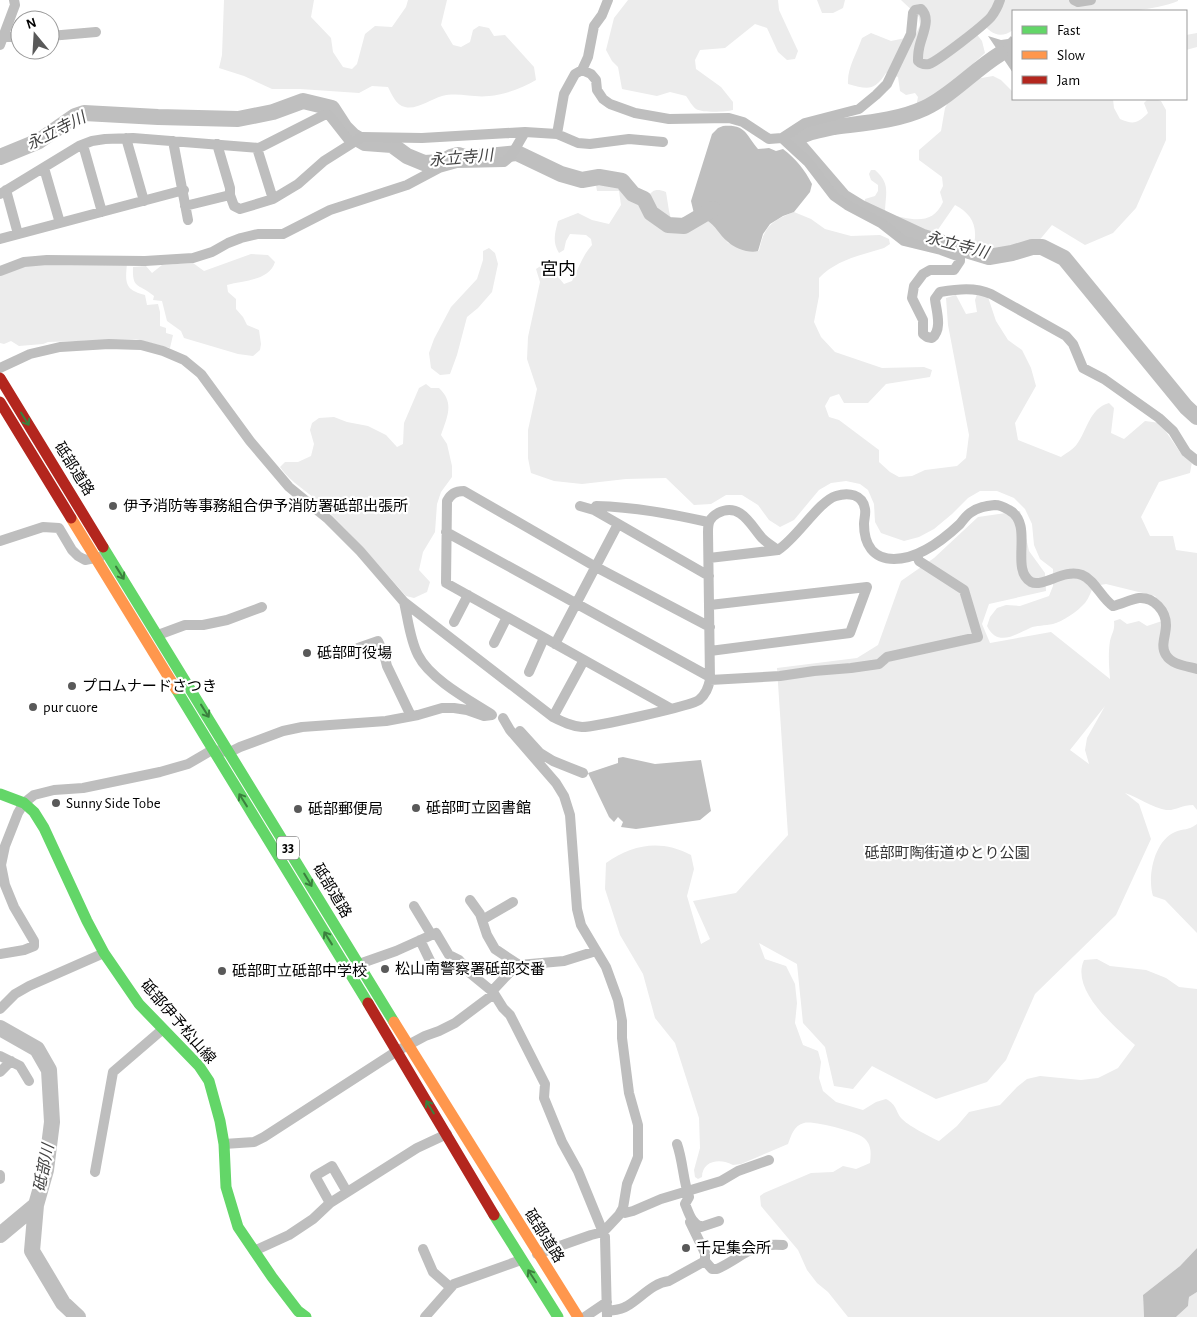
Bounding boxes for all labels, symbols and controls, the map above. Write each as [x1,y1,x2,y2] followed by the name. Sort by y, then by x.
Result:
[10,10,60,60] north arrow
[1012,10,1187,100] legend
[24,15,38,32] text: N
[1057,23,1081,38] text: Fast
[1057,48,1085,63] text: Slow
[1057,73,1080,88] text: Jam
[23,108,90,153] water label: 永立寺川
[428,146,496,169] water label: 永立寺川
[924,228,992,262] water label: 永立寺川
[540,260,576,279] district label: 宮内
[21,412,31,426] one-way arrow
[52,439,97,498] street label: 砥部道路
[123,498,408,514] place label: 伊予消防等事務組合伊予消防署砥部出張所
[107,500,119,512] marker: 伊予消防等事務組合伊予消防署砥部出張所
[115,565,125,579] one-way arrow
[317,645,392,661] place label: 砥部町役場
[301,647,313,659] marker: 砥部町役場
[82,678,217,694] place label: プロムナードさつき
[66,680,78,692] marker: プロムナードさつき
[43,700,98,715] place label: pur cuore
[27,701,39,713] marker: pur cuore
[200,704,210,718] one-way arrow
[237,793,247,807] one-way arrow
[66,796,161,811] place label: Sunny Side Tobe
[50,797,62,809] marker: Sunny Side Tobe
[426,800,531,816] place label: 砥部町立図書館
[308,801,383,817] place label: 砥部郵便局
[410,802,422,814] marker: 砥部町立図書館
[292,803,304,815] marker: 砥部郵便局
[277,836,299,860] road number: 33
[864,845,1030,861] park label: 砥部町陶街道ゆとり公園
[310,861,355,921] street label: 砥部道路
[303,872,313,886] one-way arrow
[322,931,332,945] one-way arrow
[395,961,545,977] place label: 松山南警察署砥部交番
[232,963,367,979] place label: 砥部町立砥部中学校
[379,963,391,975] marker: 松山南警察署砥部交番
[216,965,228,977] marker: 砥部町立砥部中学校
[138,977,219,1067] street label: 砥部伊予松山線
[425,1100,435,1114] one-way arrow
[31,1141,57,1193] water label: 砥部川
[522,1206,567,1265] street label: 砥部道路
[696,1240,771,1256] place label: 千足集会所
[680,1242,692,1254] marker: 千足集会所
[527,1269,537,1283] one-way arrow

